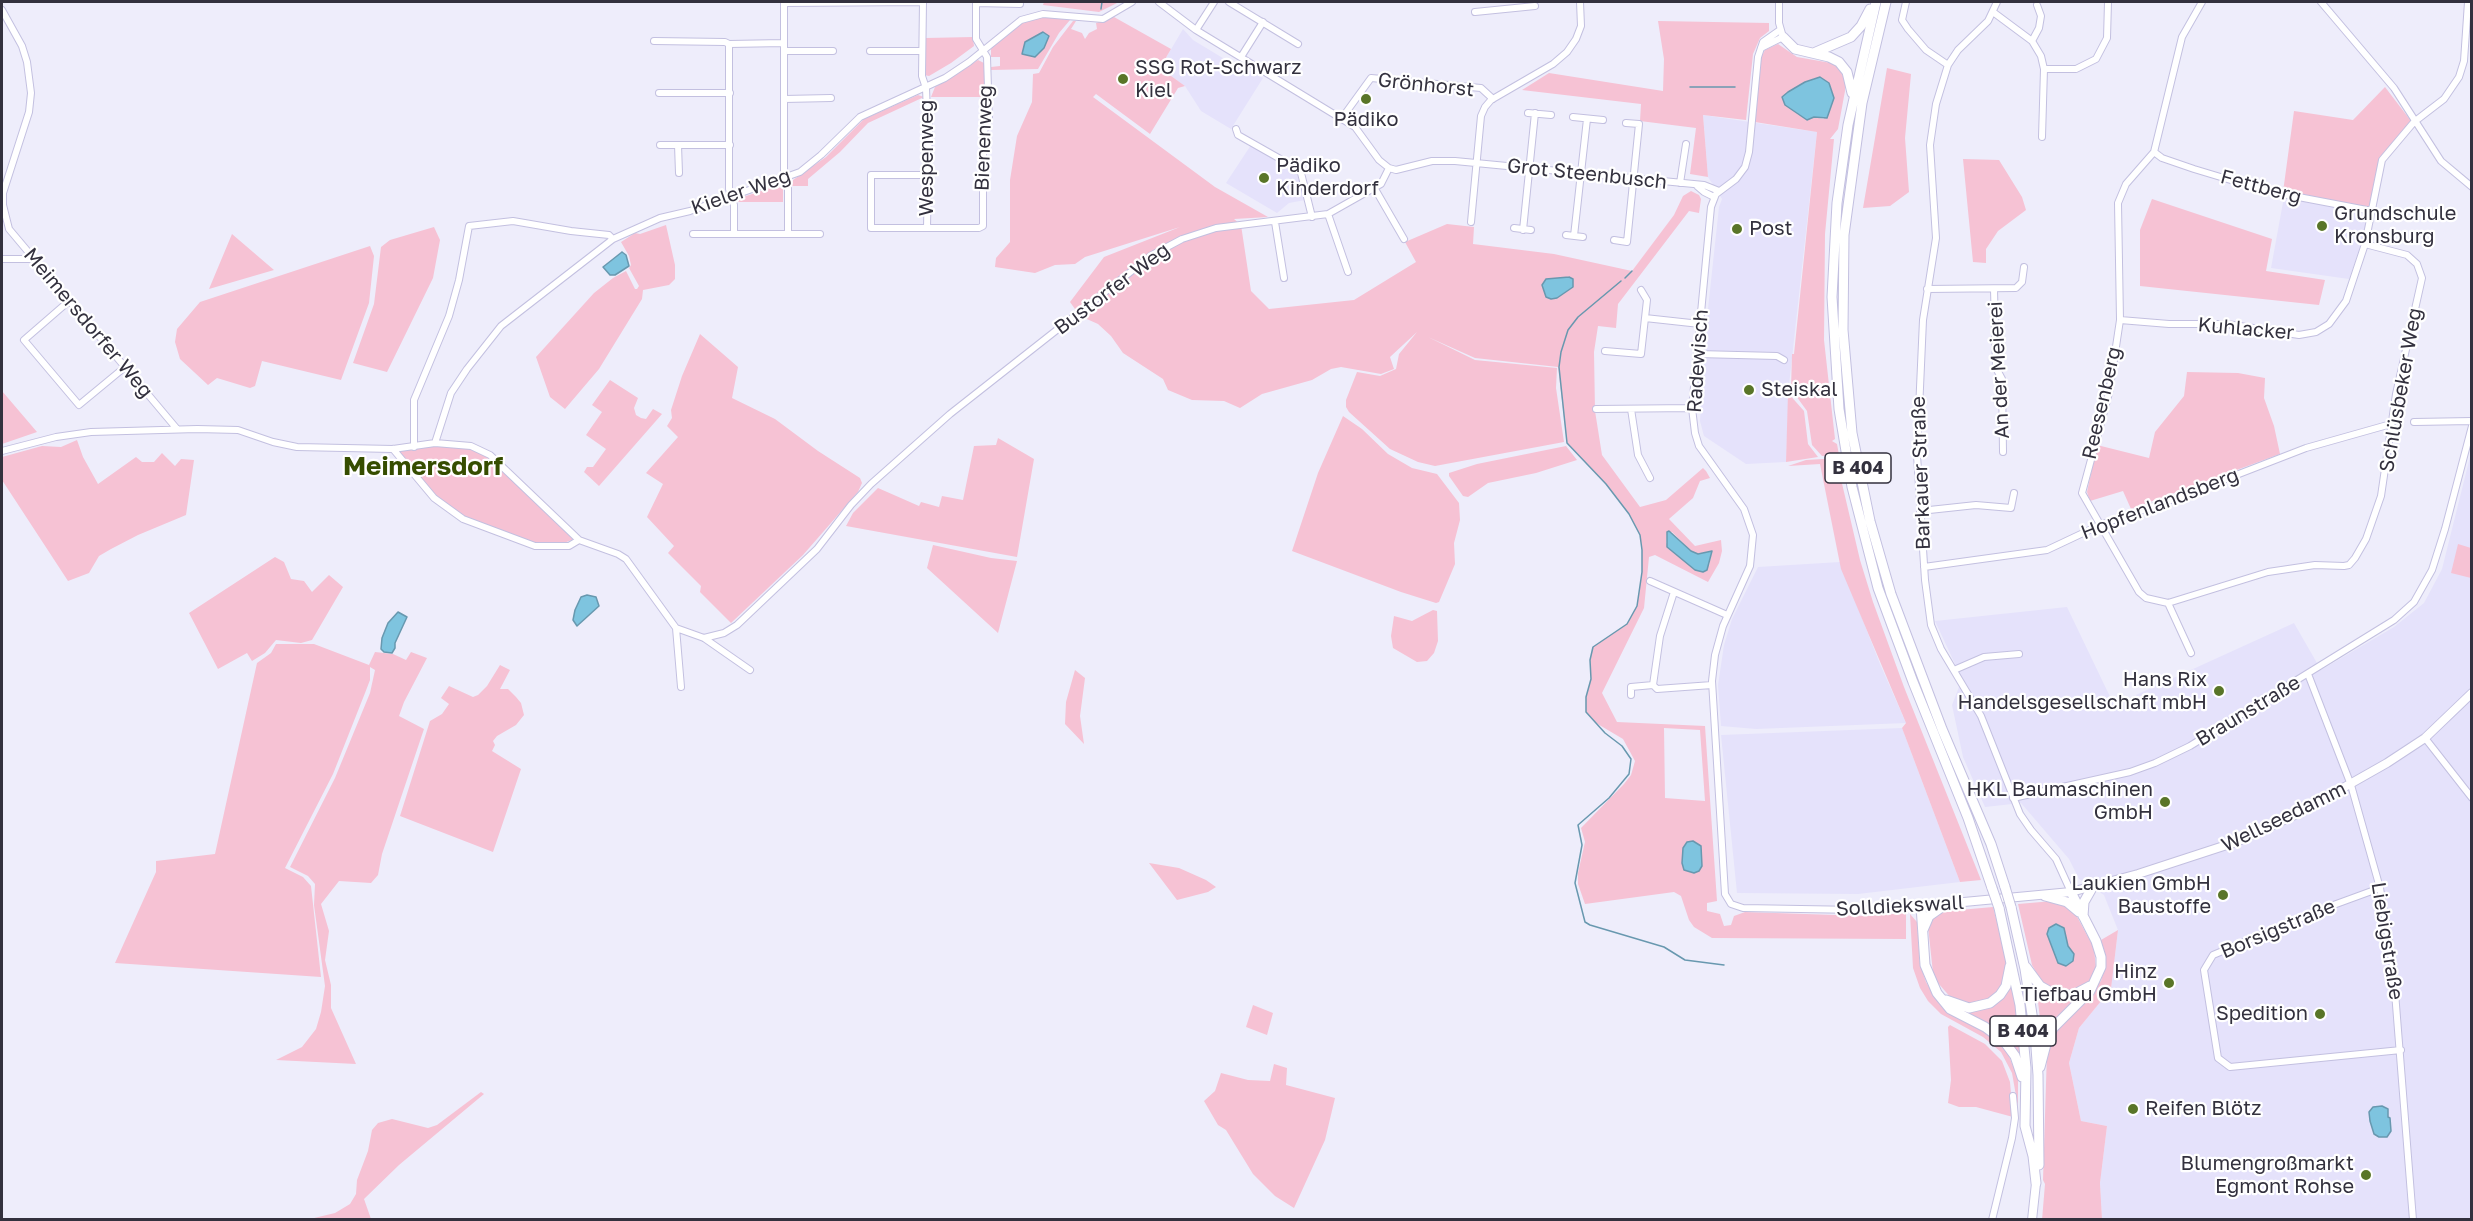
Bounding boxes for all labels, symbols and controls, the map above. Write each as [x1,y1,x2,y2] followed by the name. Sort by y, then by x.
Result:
[1135,56,1301,103] place label: SSG Rot-Schwarz Kiel
[1377,68,1475,102] street label: Grönhorst
[1116,72,1130,86] marker: SSG Rot-Schwarz Kiel
[970,84,998,192] street label: Bienenweg
[1359,92,1373,106] marker: Pädiko
[915,100,939,216] street label: Wespenweg
[1334,108,1398,132] place label: Pädiko
[1276,154,1379,201] place label: Pädiko Kinderdorf
[1506,154,1668,194] street label: Grot Steenbusch
[688,164,794,220] street label: Kieler Weg
[2218,165,2304,209] street label: Fettberg
[1257,171,1271,185] marker: Pädiko Kinderdorf
[2334,202,2456,249] place label: Grundschule Kronsburg
[1749,217,1792,241] place label: Post
[2315,219,2329,233] marker: Grundschule Kronsburg
[1730,222,1744,236] marker: Post
[1050,238,1174,340] street label: Bustorfer Weg
[18,243,158,403] street label: Meimersdorfer Weg
[1983,301,2015,439] street label: An der Meierei
[2375,306,2427,474] street label: Schlüsbeker Weg
[1682,308,1714,414] street label: Radewisch
[2197,313,2295,345] street label: Kuhlacker
[2077,344,2127,462] street label: Reesenberg
[1761,378,1838,402] place label: Steiskal
[1742,383,1756,397] marker: Steiskal
[1906,396,1936,550] street label: Barkauer Straße
[343,451,503,483] district label: Meimersdorf
[1825,453,1891,483] road number: B 404
[2078,463,2242,545] street label: Hopfenlandsberg
[1958,668,2207,715] place label: Hans Rix Handelsgesellschaft mbH
[2192,670,2304,752] street label: Braunstraße
[2212,684,2226,698] marker: Hans Rix Handelsgesellschaft mbH
[2218,776,2350,858] street label: Wellseedamm
[1966,778,2153,825] place label: HKL Baumaschinen GmbH
[2158,795,2172,809] marker: HKL Baumaschinen GmbH
[2071,872,2211,919] place label: Laukien GmbH Baustoffe
[2366,880,2408,1002] street label: Liebigstraße
[2216,888,2230,902] marker: Laukien GmbH Baustoffe
[1835,891,1965,921] street label: Solldiekswall
[2217,894,2339,964] street label: Borsigstraße
[2021,960,2157,1007] place label: Hinz Tiefbau GmbH
[2162,976,2176,990] marker: Hinz Tiefbau GmbH
[2216,1002,2308,1026] place label: Spedition
[2313,1007,2327,1021] marker: Spedition
[1990,1016,2056,1046] road number: B 404
[2145,1097,2262,1121] place label: Reifen Blötz
[2126,1102,2140,1116] marker: Reifen Blötz
[2181,1152,2354,1199] place label: Blumengroßmarkt Egmont Rohse
[2359,1168,2373,1182] marker: Blumengroßmarkt Egmont Rohse

